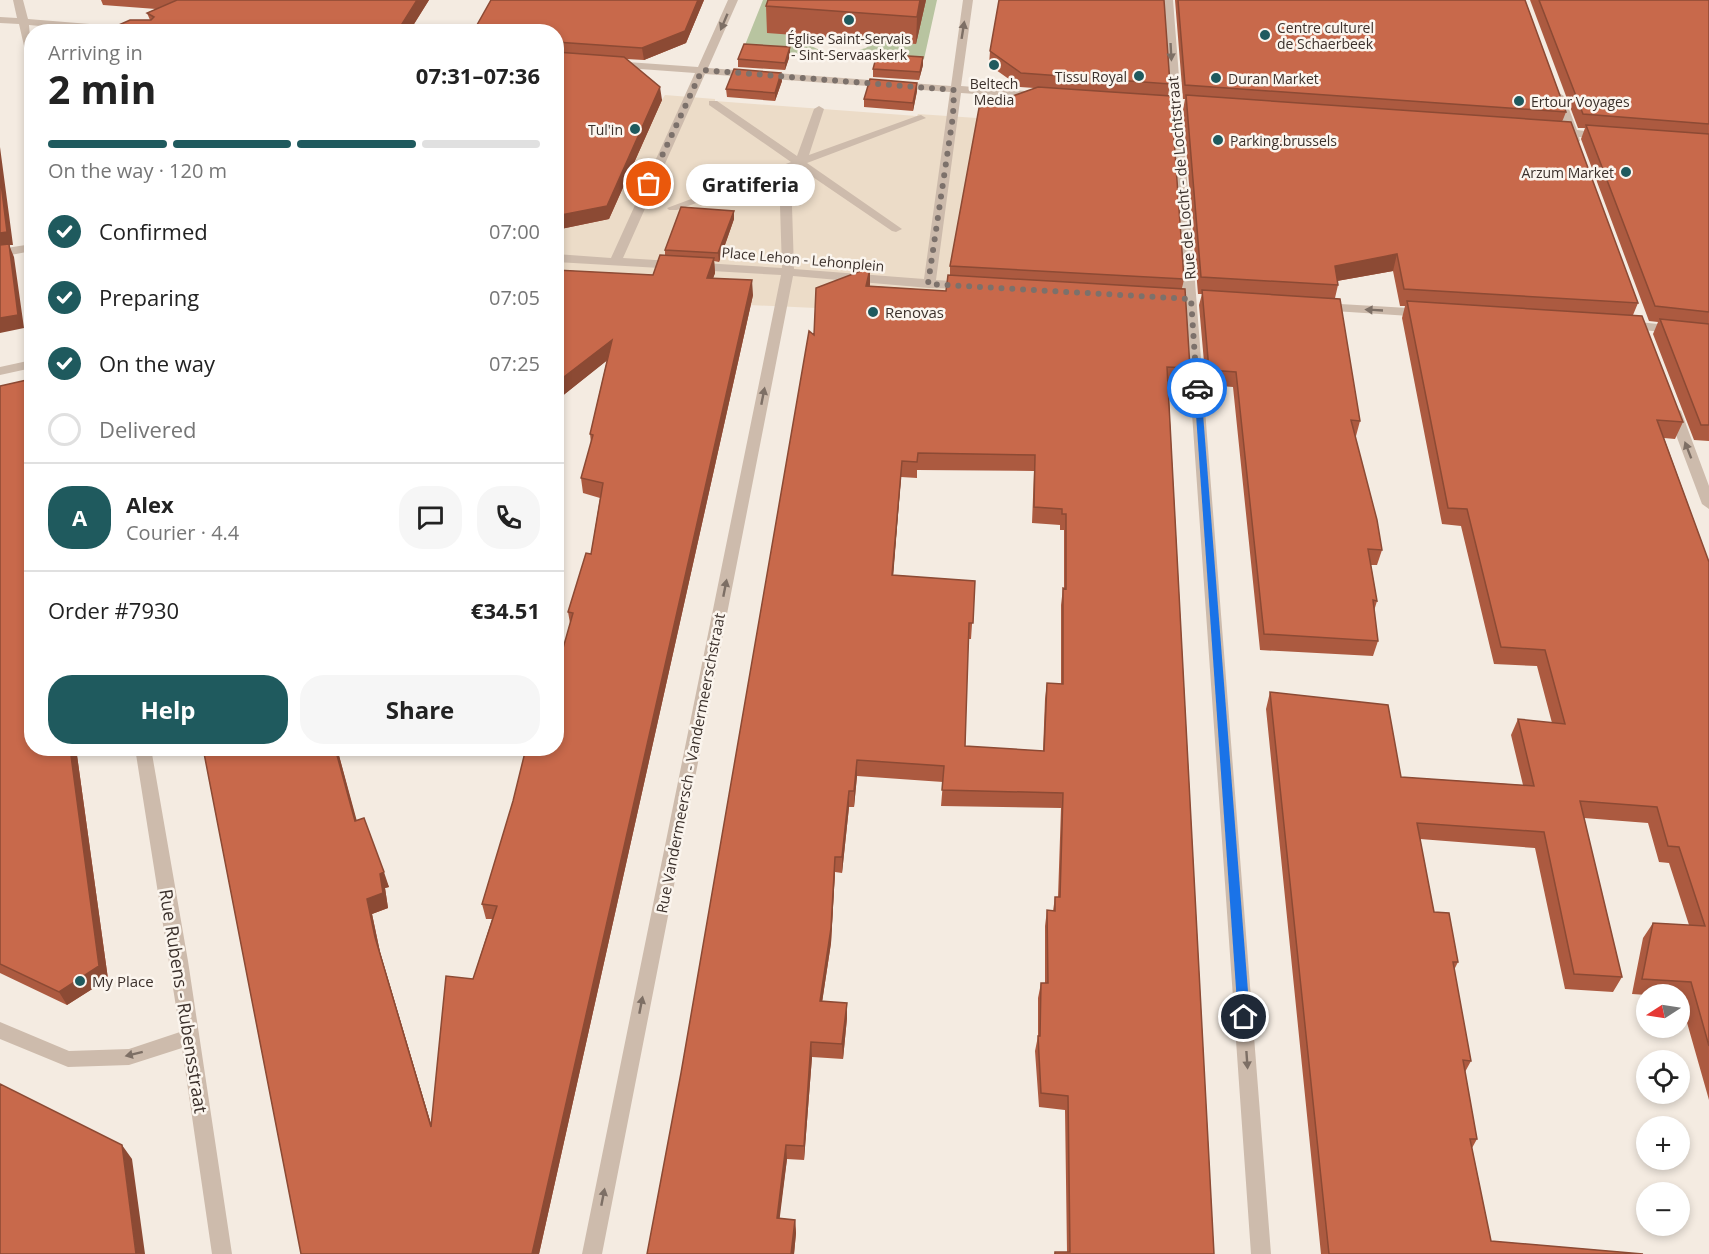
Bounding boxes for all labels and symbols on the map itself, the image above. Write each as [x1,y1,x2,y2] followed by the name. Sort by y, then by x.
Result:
[719,13,729,31] one-way arrow
[842,13,856,27] marker: Église Saint-Servais - Sint-Servaaskerk
[1277,18,1374,53] place label: Centre culturel de Schaerbeek
[959,21,968,40] one-way arrow
[1258,28,1272,42] marker: Centre culturel de Schaerbeek
[787,29,911,64] place label: Église Saint-Servais - Sint-Servaaskerk
[1167,42,1176,61] one-way arrow
[987,58,1001,72] marker: Beltech Media
[1055,67,1127,86] place label: Tissu Royal
[1132,69,1146,83] marker: Tissu Royal
[1228,69,1319,88] place label: Duran Market
[1209,71,1223,85] marker: Duran Market
[970,74,1018,109] place label: Beltech Media
[1162,75,1200,281] street label: Rue de Locht - de Lochtstraat
[1531,92,1630,111] place label: Ertour Voyages
[1512,94,1526,108] marker: Ertour Voyages
[588,120,623,139] place label: Tul'in
[628,122,642,136] marker: Tul'in
[1230,131,1337,150] place label: Parking.brussels
[1211,133,1225,147] marker: Parking.brussels
[623,158,674,209] pin
[685,163,814,205] callout: Gratiferia
[1521,163,1614,182] place label: Arzum Market
[1619,165,1633,179] marker: Arzum Market
[721,242,885,276] street label: Place Lehon - Lehonplein
[885,302,944,322] place label: Renovas
[866,305,880,319] marker: Renovas
[1364,305,1383,314] one-way arrow
[1167,358,1227,418] courier
[759,387,768,406] one-way arrow
[1683,440,1693,458] one-way arrow
[720,578,730,597] one-way arrow
[651,611,729,915] street label: Rue Vandermeersch - Vandermeerschstraat
[154,887,214,1115] street label: Rue Rubens - Rubensstraat
[92,971,154,991] place label: My Place
[73,974,87,988] marker: My Place
[1636,984,1690,1038] north arrow
[1218,991,1269,1042] pin
[637,996,646,1015] one-way arrow
[125,1050,143,1060] one-way arrow
[1242,1051,1252,1070] one-way arrow
[599,1187,608,1206] one-way arrow

